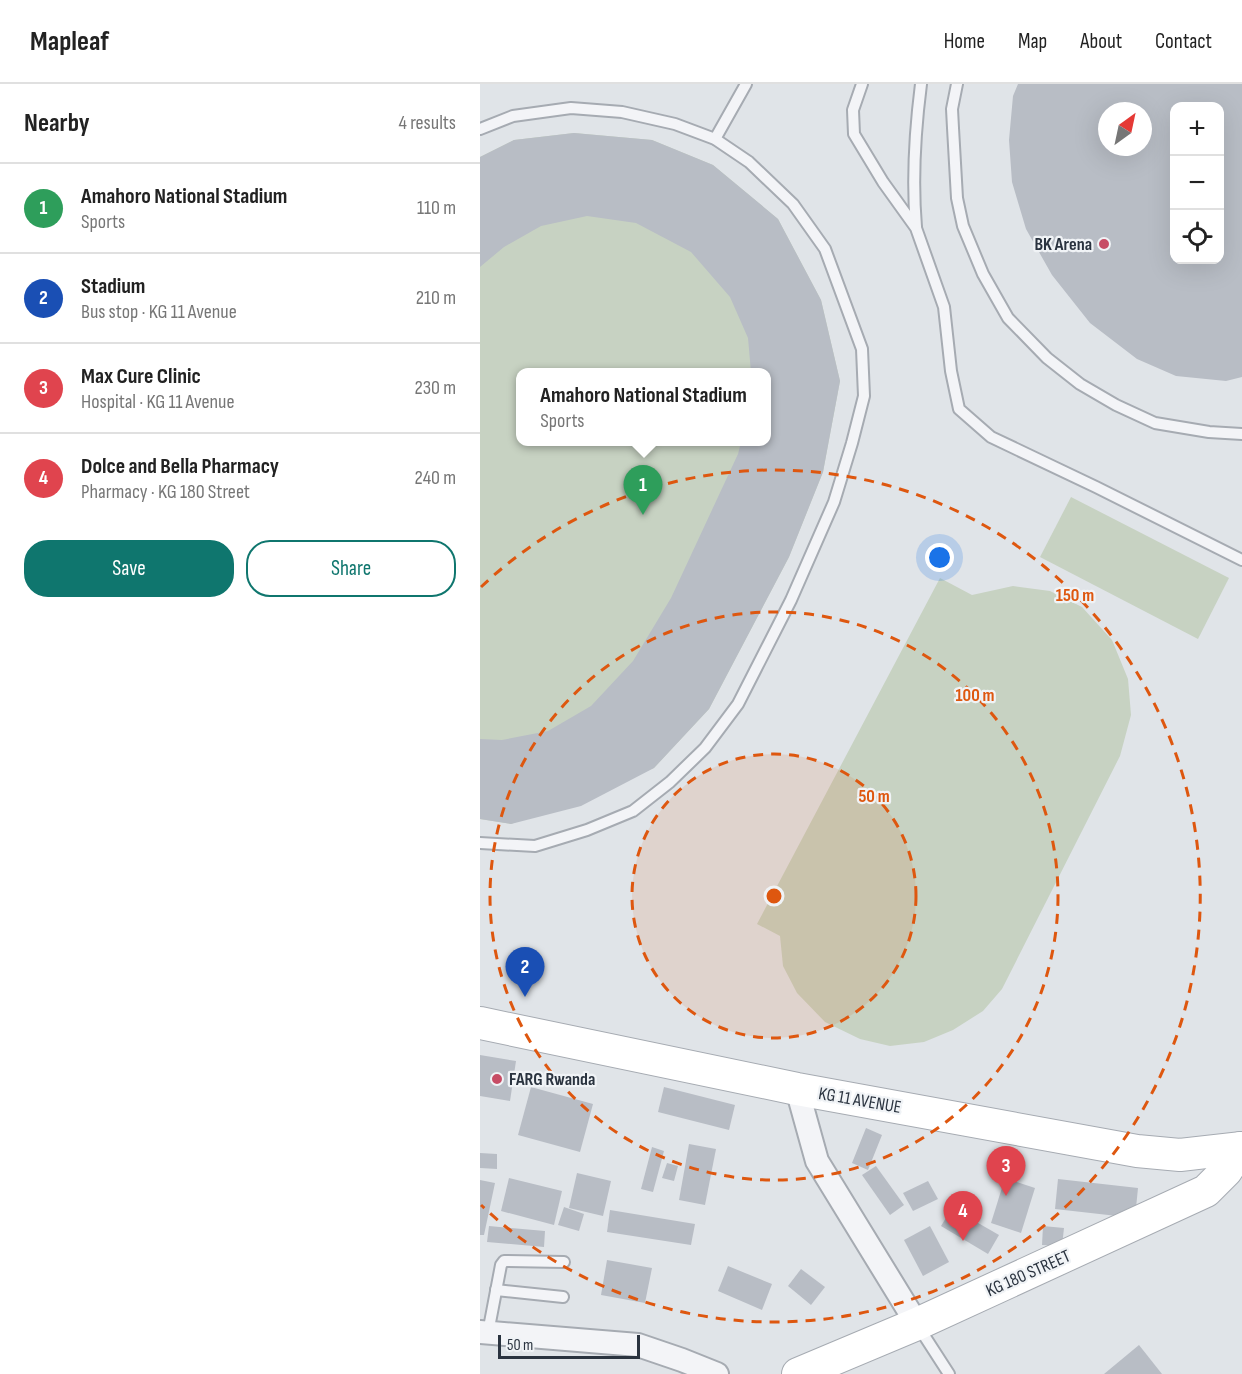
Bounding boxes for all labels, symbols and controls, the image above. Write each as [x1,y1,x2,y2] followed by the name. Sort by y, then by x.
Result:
[30,25,109,58] text: Mapleaf
[944,29,985,54] text: Home
[1018,29,1047,54] text: Map
[1080,29,1122,54] text: About
[1155,29,1212,54] text: Contact
[1098,102,1152,156] north arrow
[1170,102,1224,264] map controls
[1170,102,1224,156] button: +
[24,108,90,139] text: Nearby
[399,111,456,135] text: 4 results
[1170,156,1224,210] button: −
[81,183,287,210] text: Amahoro National Stadium
[40,196,47,220] text: 1
[417,196,456,220] text: 110 m
[81,210,125,234] text: Sports
[1170,210,1224,264] button: locate
[1035,234,1092,255] place label: BK Arena
[1097,237,1111,251] marker: BK Arena
[81,273,145,300] text: Stadium
[39,286,48,310] text: 2
[416,286,456,310] text: 210 m
[81,300,237,324] text: Bus stop · KG 11 Avenue
[81,363,201,390] text: Max Cure Clinic
[516,368,771,446] popup
[39,376,48,400] text: 3
[414,376,456,400] text: 230 m
[540,382,747,409] text: Amahoro National Stadium
[81,390,234,414] text: Hospital · KG 11 Avenue
[540,409,585,433] text: Sports
[81,453,279,480] text: Dolce and Bella Pharmacy
[39,466,48,490] text: 4
[415,466,456,490] text: 240 m
[624,466,662,515] pin: 1
[81,480,250,504] text: Pharmacy · KG 180 Street
[24,540,234,597] button: Save
[246,540,456,597] button: Share
[925,543,954,572] your location
[1056,585,1094,606] text: 150 m
[956,685,995,706] text: 100 m
[858,786,890,807] text: 50 m
[764,886,784,906] centre of rings
[506,948,544,997] pin: 2
[509,1069,595,1090] place label: FARG Rwanda
[490,1072,504,1086] marker: FARG Rwanda
[817,1083,903,1118] street label: KG 11 AVENUE
[986,1146,1026,1196] pin: 3
[944,1192,982,1241] pin: 4
[983,1246,1074,1301] street label: KG 180 STREET
[498,1332,640,1360] scale bar
[507,1336,533,1355] text: 50 m

